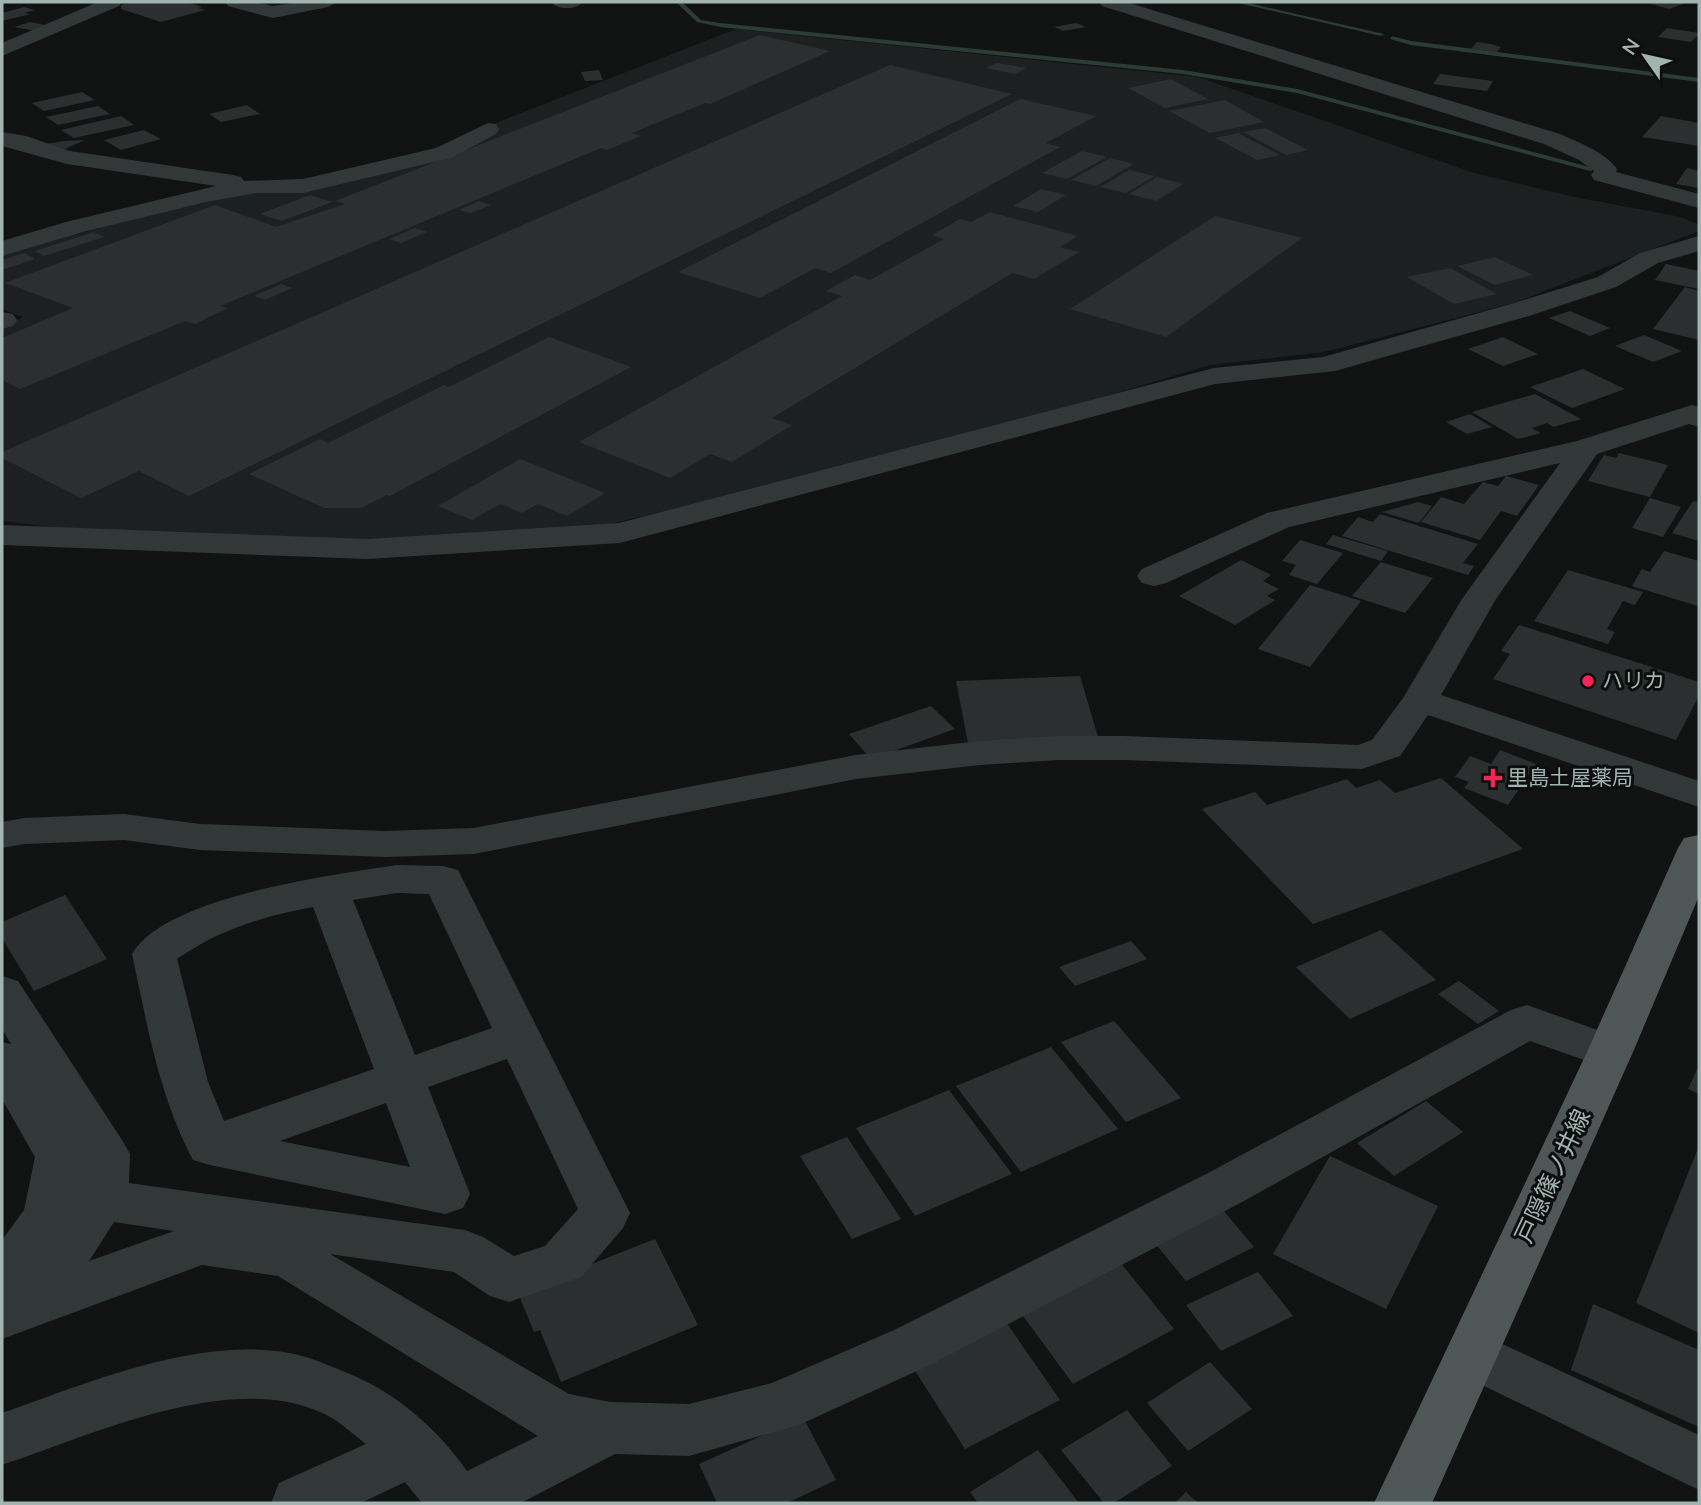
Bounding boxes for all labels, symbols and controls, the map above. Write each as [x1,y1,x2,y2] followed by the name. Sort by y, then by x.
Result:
[1610,21,1680,91] north arrow
[1617,34,1644,59] text: N
[1602,667,1665,692] place label: ハリカ
[1580,673,1596,689] marker: ハリカ
[1507,764,1633,789] place label: 里島土屋薬局
[1485,770,1501,786] marker: 里島土屋薬局
[1508,1104,1595,1247] street label: 戸隠篠ノ井線

